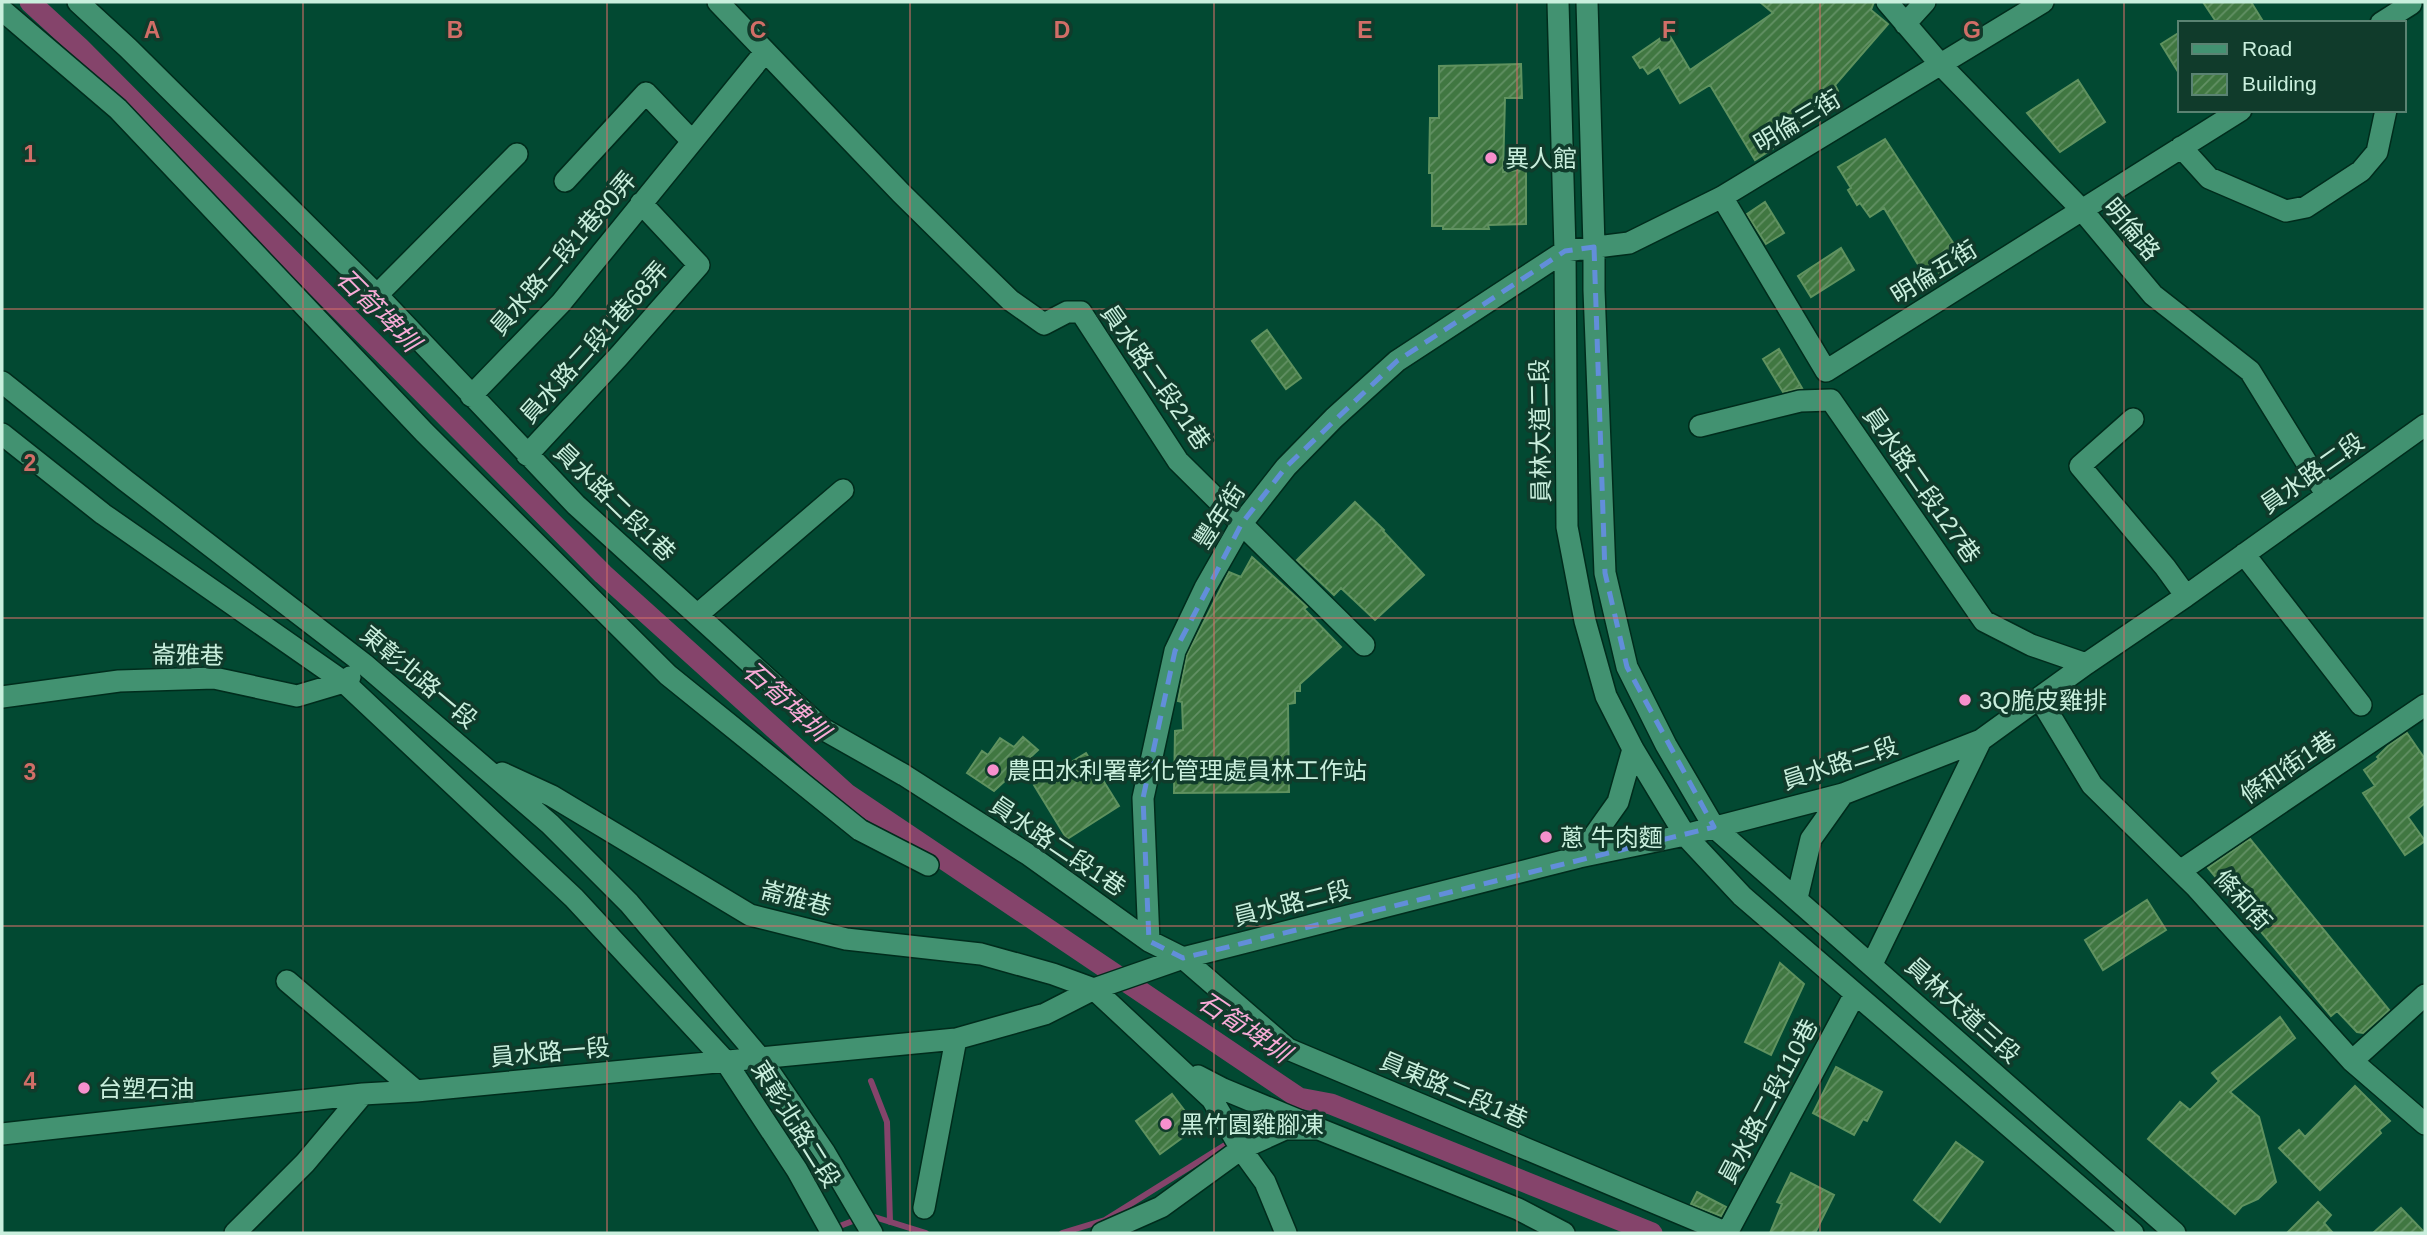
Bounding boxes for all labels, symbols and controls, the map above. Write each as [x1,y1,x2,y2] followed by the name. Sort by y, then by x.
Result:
[144,17,160,43] text: A
[447,17,463,43] text: B
[750,17,766,43] text: C
[1054,17,1070,43] text: D
[1357,17,1373,43] text: E
[1662,17,1676,43] text: F
[1963,17,1981,43] text: G
[2178,21,2406,112] legend
[2242,37,2292,60] text: Road
[2242,72,2317,95] text: Building
[1749,85,1845,157] street label: 明倫三街
[24,141,37,167] text: 1
[1505,145,1577,172] place label: 異人館
[1483,150,1499,166] marker: 異人館
[485,166,641,340] street label: 員水路二段1巷80弄
[2099,193,2165,265] street label: 明倫路
[1886,235,1982,309] street label: 明倫五街
[514,256,674,428] street label: 員水路二段1巷68弄
[331,263,428,360] water label: 石筍埤圳
[1096,299,1216,455] street label: 員水路二段21巷
[1525,359,1555,503] street label: 員林大道二段
[1858,402,1986,568] street label: 員水路二段127巷
[2255,428,2369,518] street label: 員水路二段
[549,438,681,566] street label: 員水路二段1巷
[24,450,36,476] text: 2
[1188,478,1250,554] street label: 豐年街
[355,620,483,734] street label: 東彰北路一段
[152,641,224,669] street label: 崙雅巷
[737,655,838,750] water label: 石筍埤圳
[1979,687,2107,714] place label: 3Q脆皮雞排
[1957,692,1973,708] marker: 3Q脆皮雞排
[2235,725,2341,809] street label: 條和街1巷
[1779,732,1901,794] street label: 員水路二段
[1007,757,1367,784] place label: 農田水利署彰化管理處員林工作站
[24,759,36,785] text: 3
[985,762,1001,778] marker: 農田水利署彰化管理處員林工作站
[985,791,1131,901] street label: 員水路二段1巷
[1560,824,1663,851] place label: 蔥 牛肉麵
[1538,829,1554,845] marker: 蔥 牛肉麵
[2209,864,2277,936] street label: 條和街
[1231,875,1353,931] street label: 員水路二段
[758,876,834,920] street label: 崙雅巷
[1900,952,2026,1068] street label: 員林大道三段
[1192,985,1299,1071] water label: 石筍埤圳
[1713,1014,1823,1188] street label: 員水路二段110巷
[489,1033,611,1071] street label: 員水路一段
[1376,1047,1532,1133] street label: 員東路二段1巷
[746,1056,846,1192] street label: 東彰北路二段
[24,1068,37,1094] text: 4
[98,1075,194,1102] place label: 台塑石油
[76,1080,92,1096] marker: 台塑石油
[1180,1111,1324,1138] place label: 黑竹園雞腳凍
[1158,1116,1174,1132] marker: 黑竹園雞腳凍

